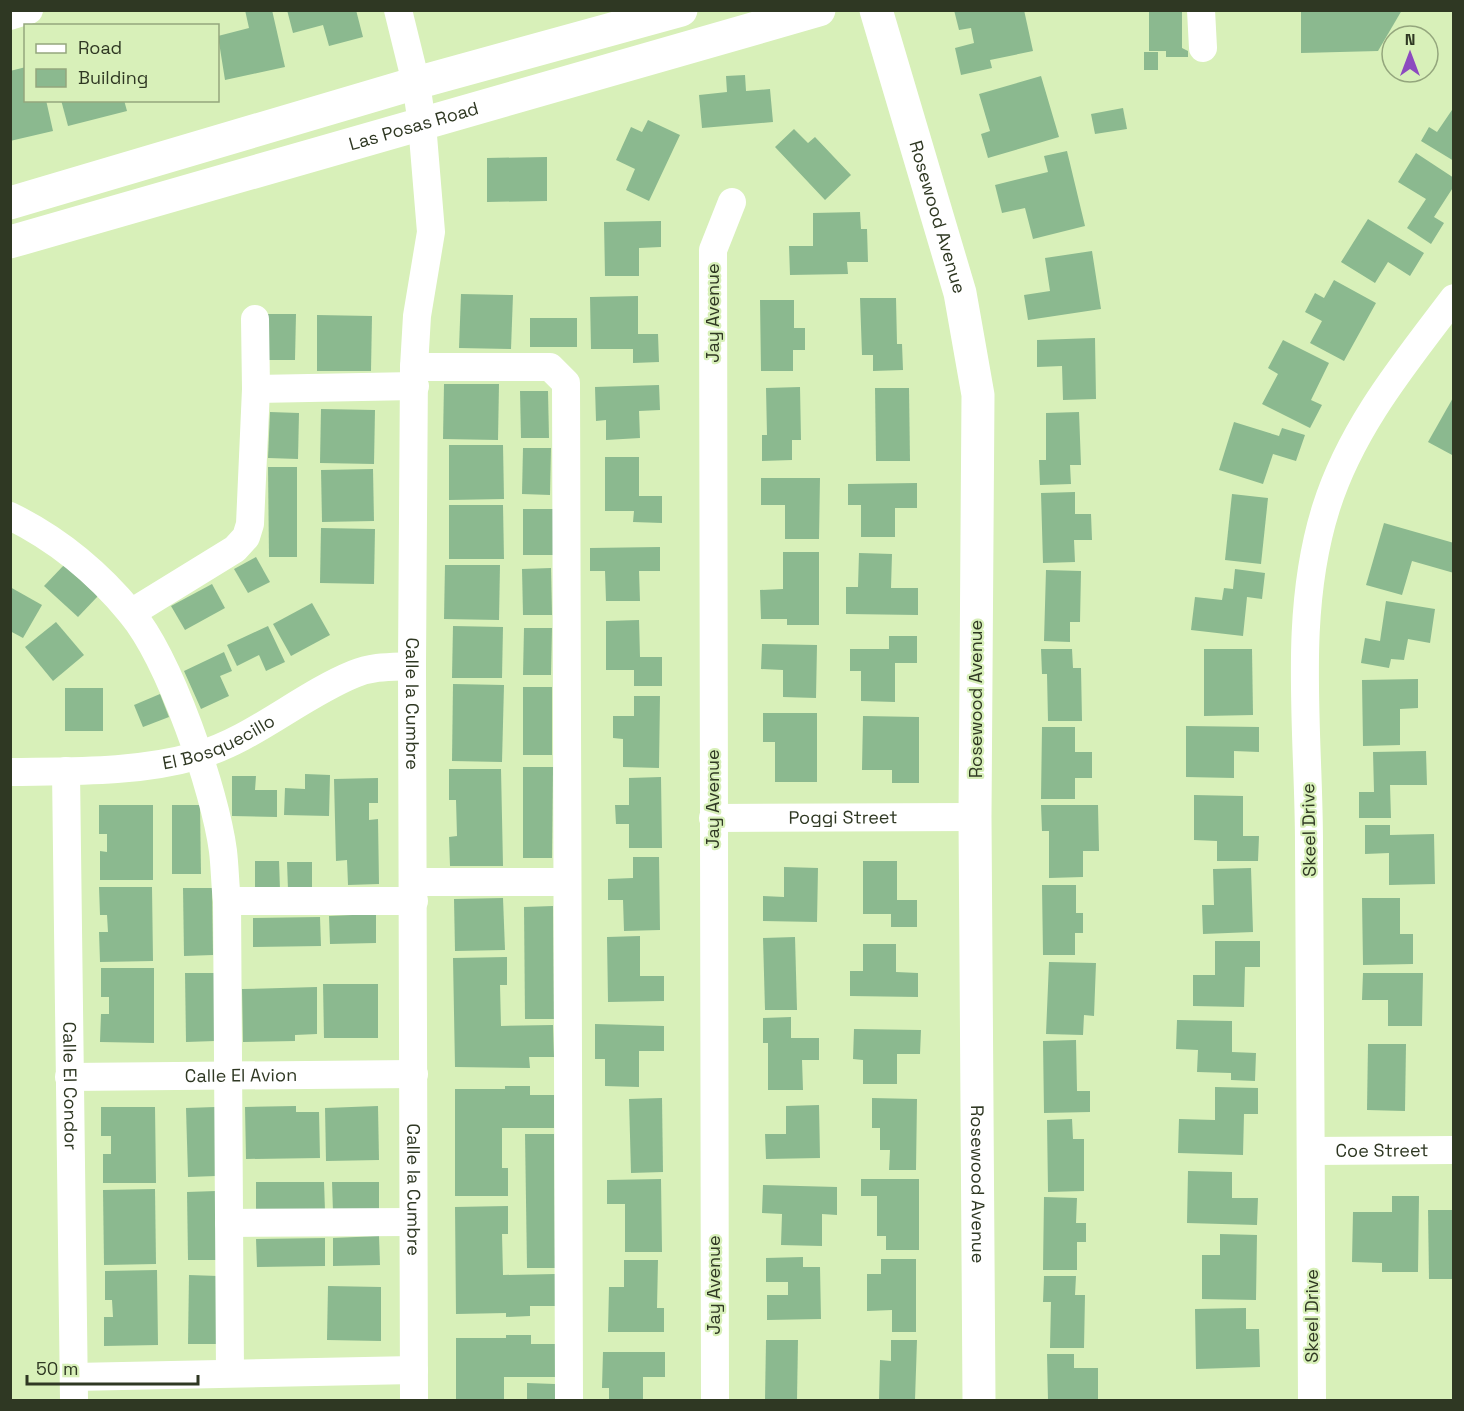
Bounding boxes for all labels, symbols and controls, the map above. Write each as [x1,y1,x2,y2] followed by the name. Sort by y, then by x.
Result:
[24,24,219,102] legend
[1380,24,1440,84] north arrow
[1405,29,1415,50] text: N
[78,36,122,59] text: Road
[78,66,148,89] text: Building
[346,96,481,155] street label: Las Posas Road
[904,138,972,296] street label: Rosewood Avenue
[701,263,724,363] street label: Jay Avenue
[964,620,987,778] street label: Rosewood Avenue
[401,638,424,770] street label: Calle la Cumbre
[160,709,279,774] street label: El Bosquecillo
[701,749,724,849] street label: Jay Avenue
[1296,783,1321,877] street label: Skeel Drive
[789,805,897,829] street label: Poggi Street
[58,1022,83,1151] street label: Calle El Condor
[185,1063,297,1087] street label: Calle El Avion
[966,1105,990,1264] street label: Rosewood Avenue
[402,1124,426,1256] street label: Calle la Cumbre
[1335,1138,1429,1162] street label: Coe Street
[702,1235,725,1335] street label: Jay Avenue
[1300,1269,1323,1363] street label: Skeel Drive
[27,1348,198,1386] scale bar
[36,1357,78,1380] text: 50 m

